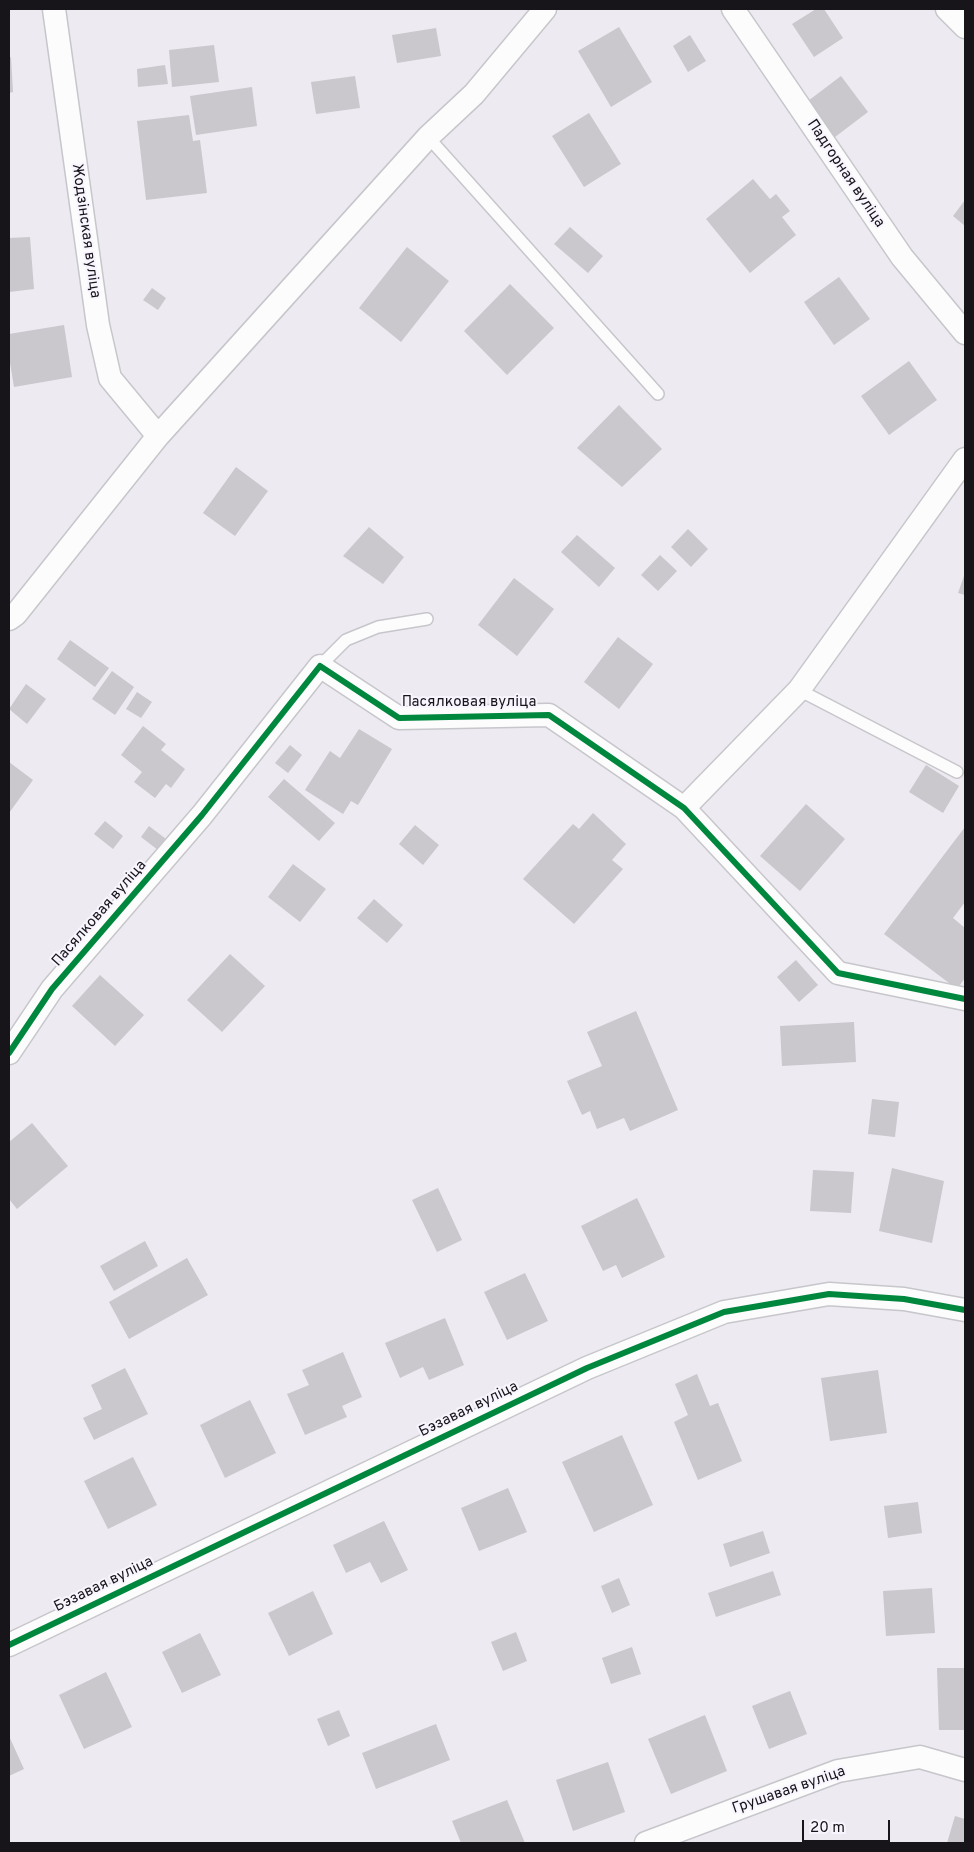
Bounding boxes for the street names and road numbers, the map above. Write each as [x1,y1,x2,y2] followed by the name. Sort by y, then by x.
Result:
[802,117,888,231] street label: Падгорная вуліца
[67,163,103,299] street label: Жодзінская вуліца
[402,694,536,712] street label: Пасялковая вуліца
[49,857,151,971] street label: Пасялковая вуліца
[416,1378,522,1442] street label: Бэзавая вуліца
[51,1553,157,1617] street label: Бэзавая вуліца
[730,1763,848,1819] street label: Грушавая вуліца

